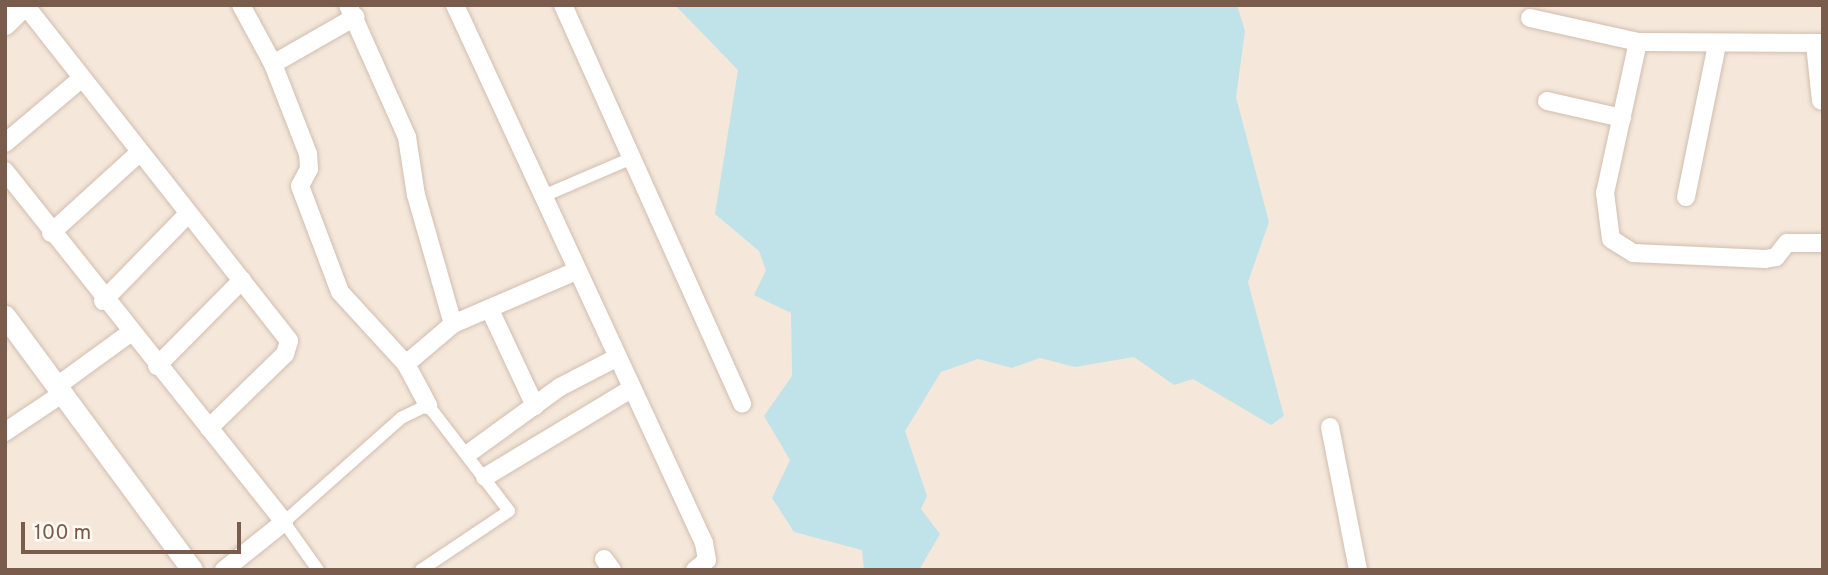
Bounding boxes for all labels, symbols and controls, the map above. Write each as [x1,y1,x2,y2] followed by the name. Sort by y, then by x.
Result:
[24,508,245,552] scale bar
[34,520,91,547] text: 100 m

